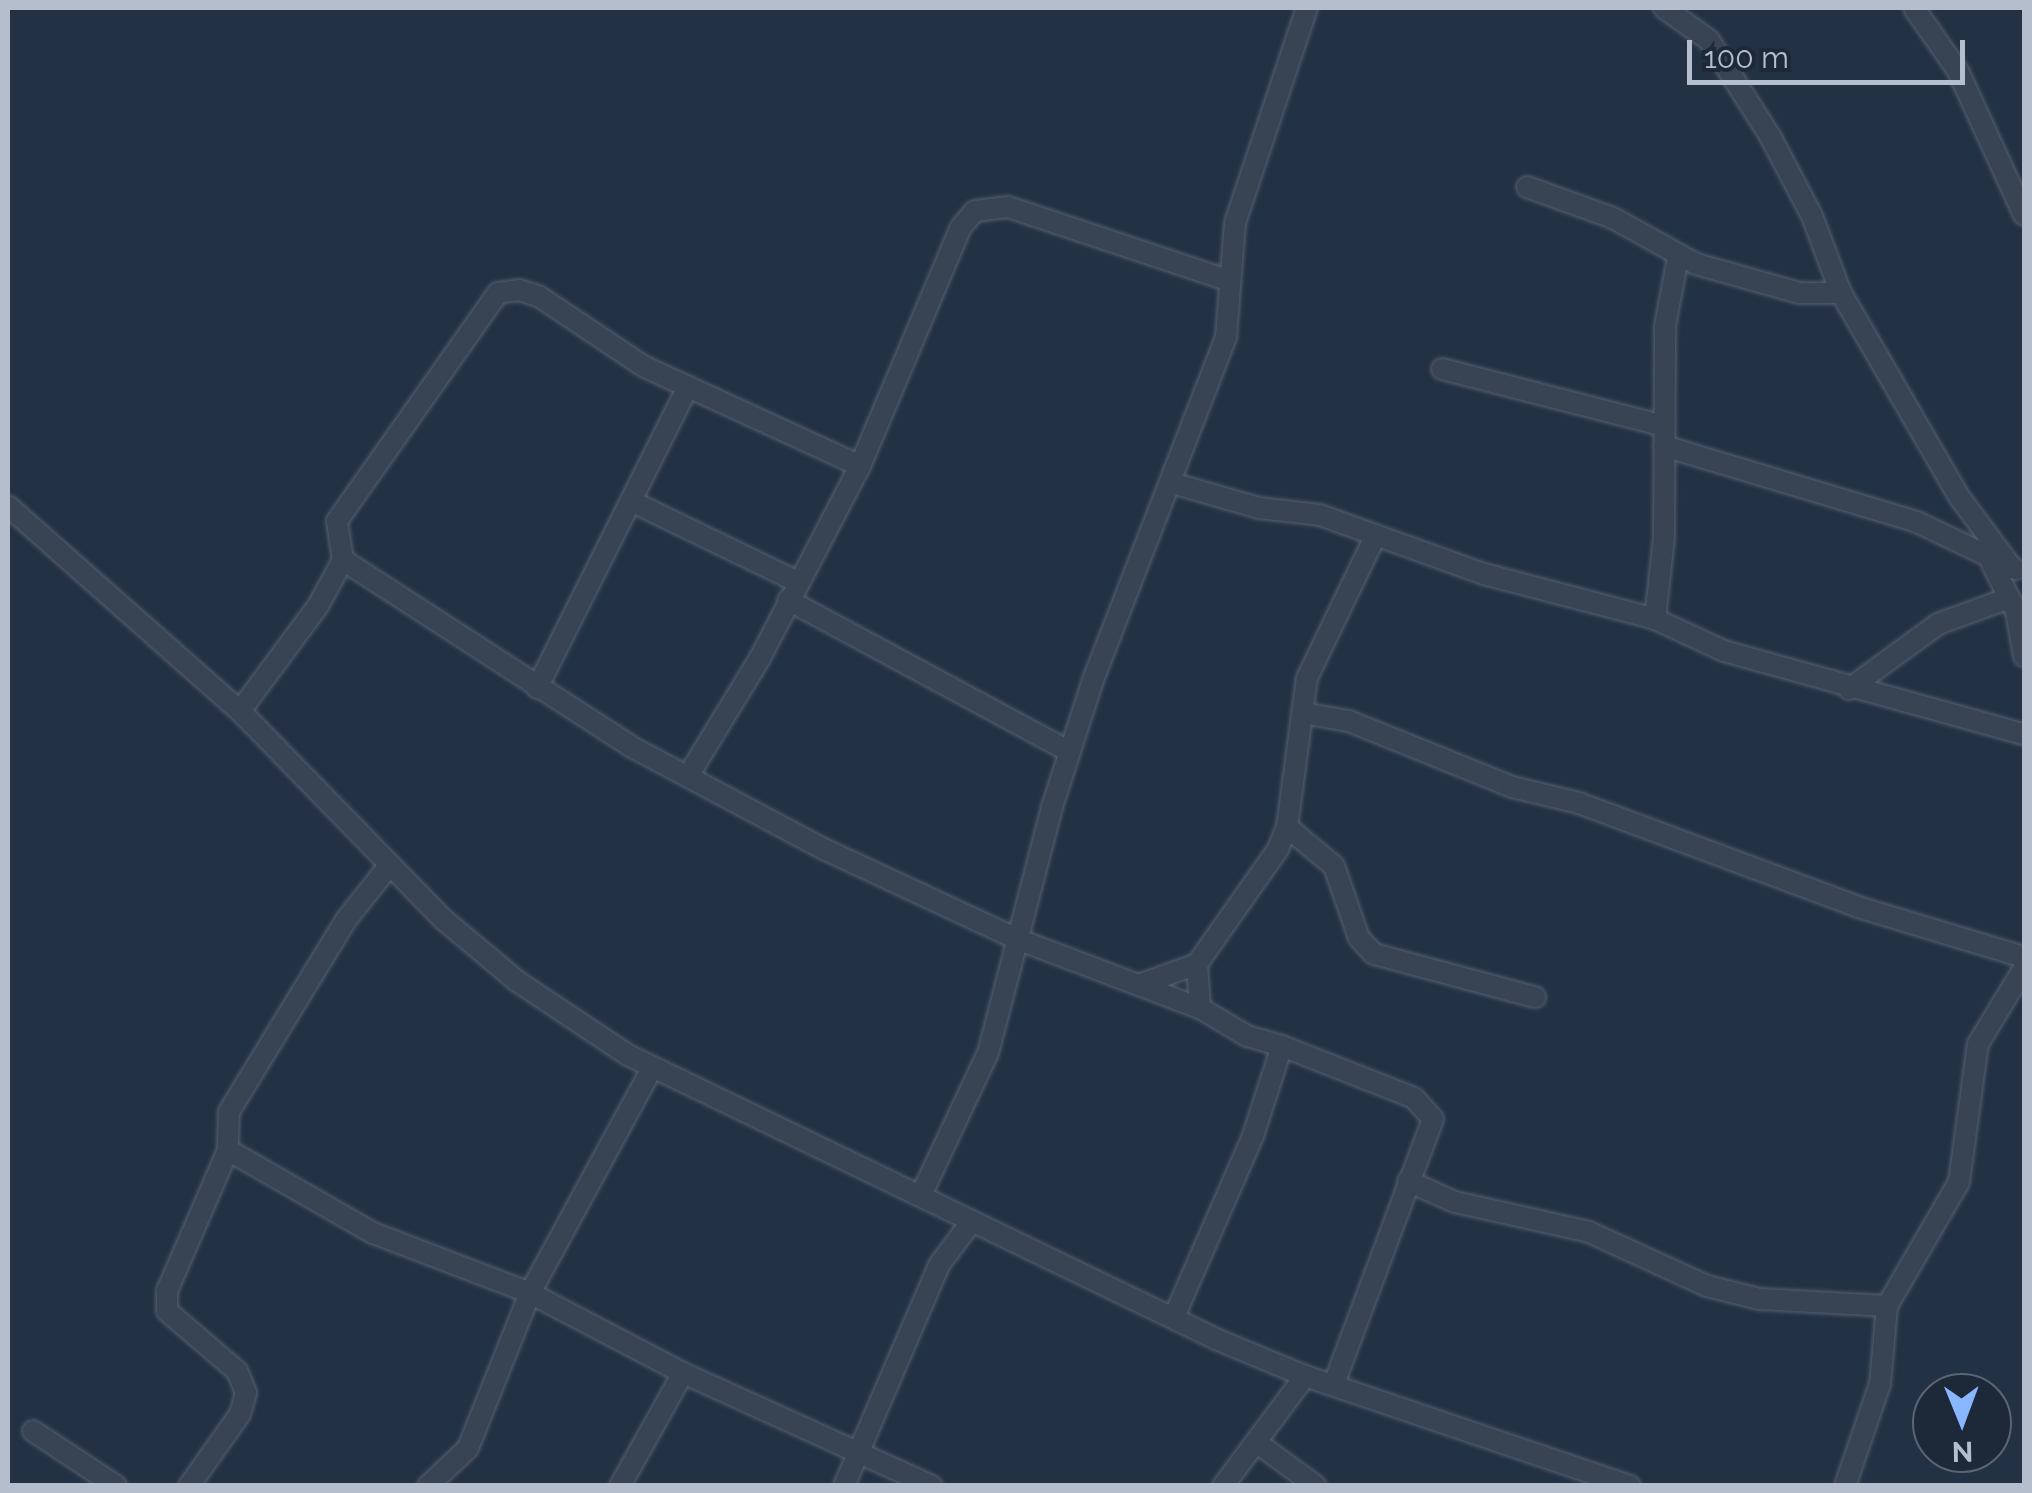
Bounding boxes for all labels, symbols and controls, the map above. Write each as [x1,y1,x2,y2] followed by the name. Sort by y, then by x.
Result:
[1692,20,1970,82] scale bar
[1704,40,1789,75] text: 100 m
[1912,1373,2012,1473] north arrow
[1952,1435,1973,1468] text: N

